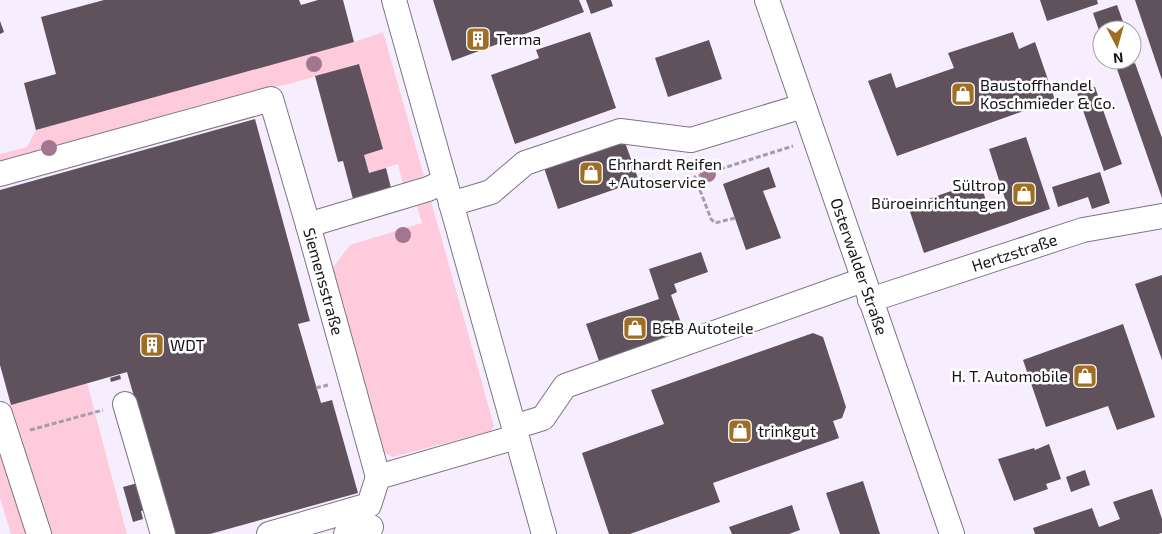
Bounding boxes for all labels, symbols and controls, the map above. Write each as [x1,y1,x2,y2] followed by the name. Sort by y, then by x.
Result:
[1092,20,1142,70] north arrow
[465,26,491,52] building icon: Terma
[496,29,541,48] place label: Terma
[1112,49,1124,67] text: N
[980,75,1115,112] place label: Baustoffhandel Koschmieder & Co.
[950,81,976,107] shop icon: Baustoffhandel Koschmieder & Co.
[608,154,722,191] place label: Ehrhardt Reifen + Autoservice
[578,160,604,186] shop icon: Ehrhardt Reifen + Autoservice
[871,175,1006,212] place label: Sültrop Büroeinrichtungen
[1011,181,1037,207] shop icon: Sültrop Büroeinrichtungen
[827,195,892,337] street label: Osterwalder Straße
[300,225,348,337] street label: Siemensstraße
[969,229,1059,275] street label: Hertzstraße
[622,315,648,341] shop icon: B&B Autoteile
[652,318,754,337] place label: B&B Autoteile
[139,332,165,358] building icon: WDT
[170,335,205,354] place label: WDT
[1072,363,1098,389] shop icon: H. T. Automobile
[951,366,1068,385] place label: H. T. Automobile
[727,418,753,444] shop icon: trinkgut
[758,421,816,440] place label: trinkgut

